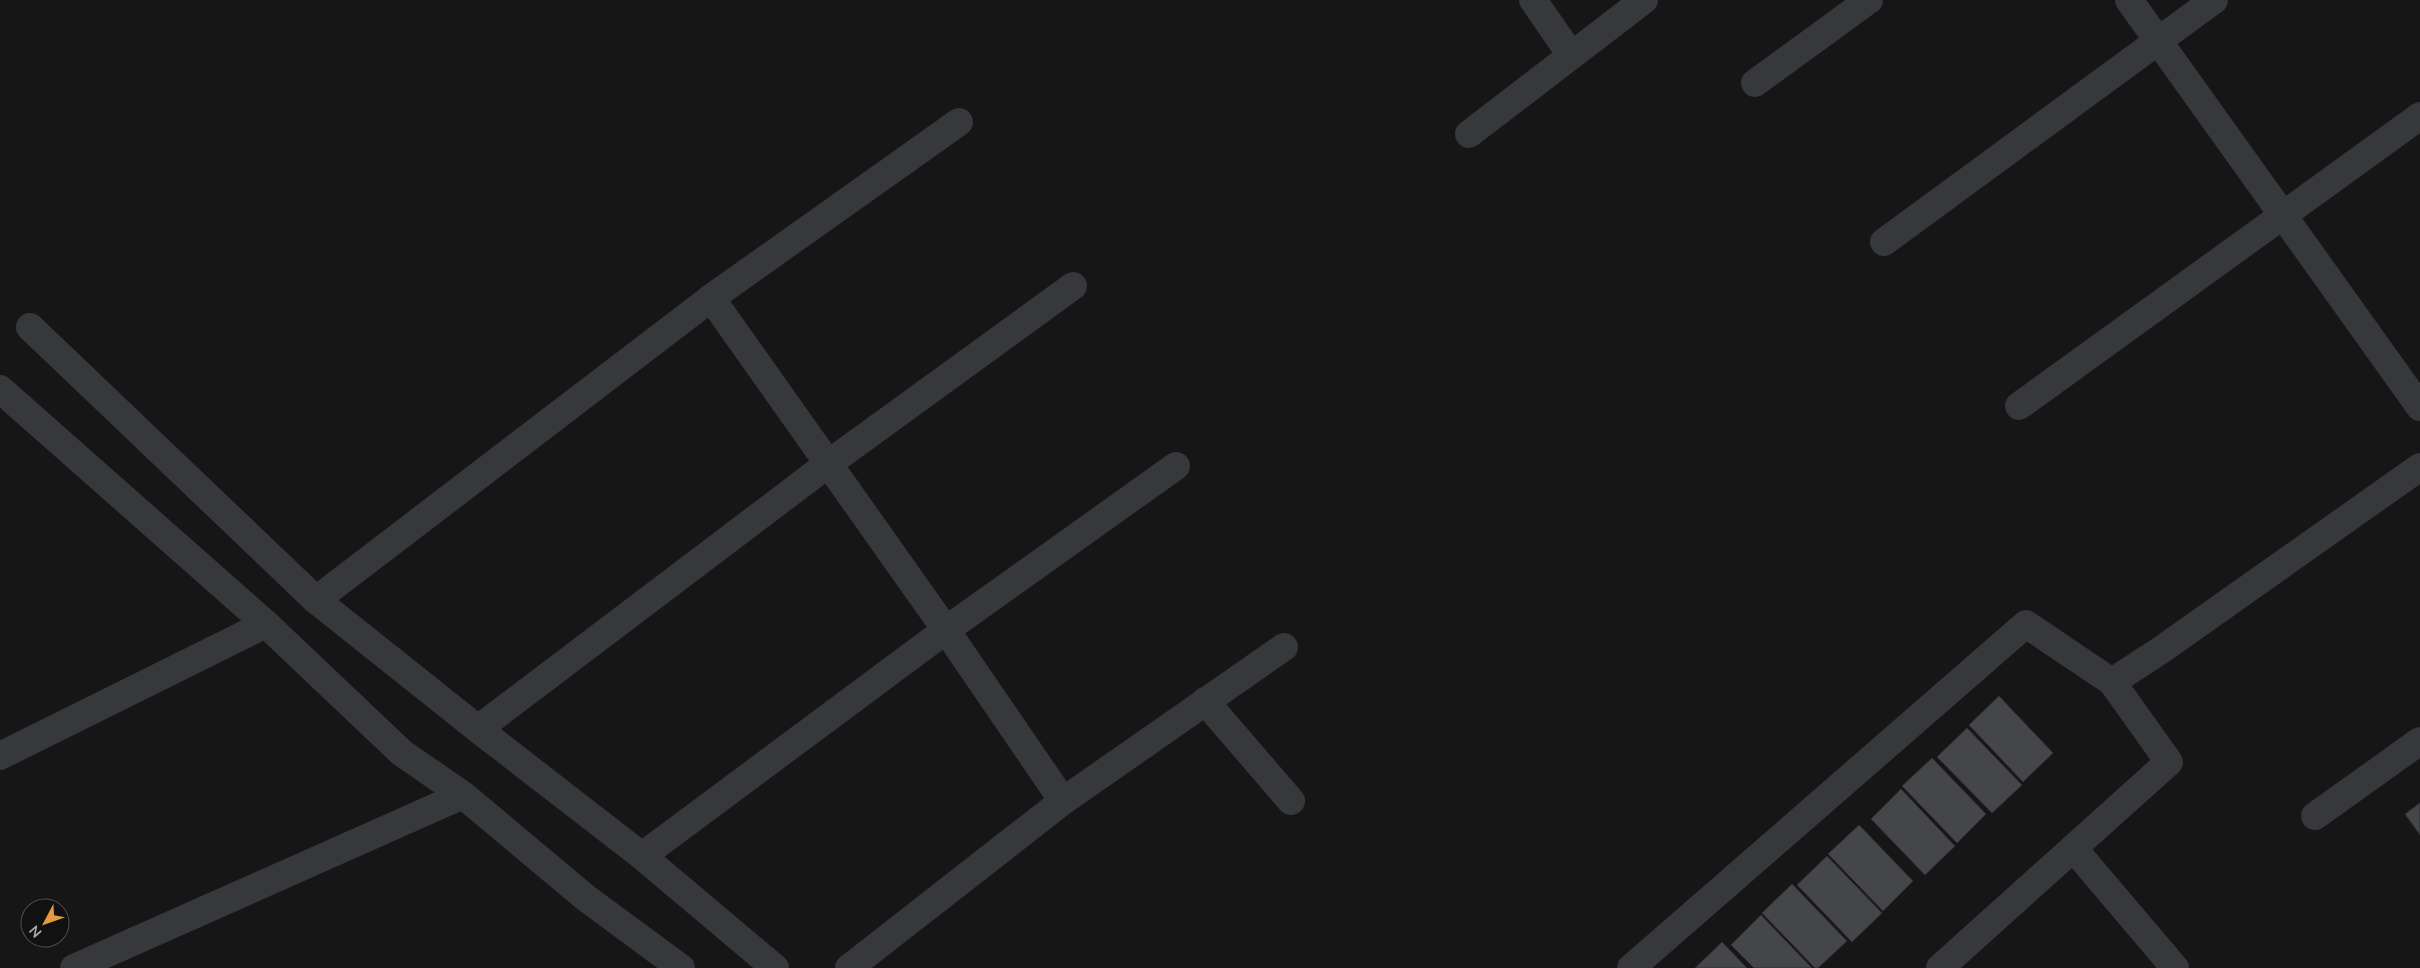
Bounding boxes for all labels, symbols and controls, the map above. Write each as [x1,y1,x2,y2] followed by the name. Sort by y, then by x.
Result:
[20,898,70,948] north arrow
[25,921,46,941] text: N

